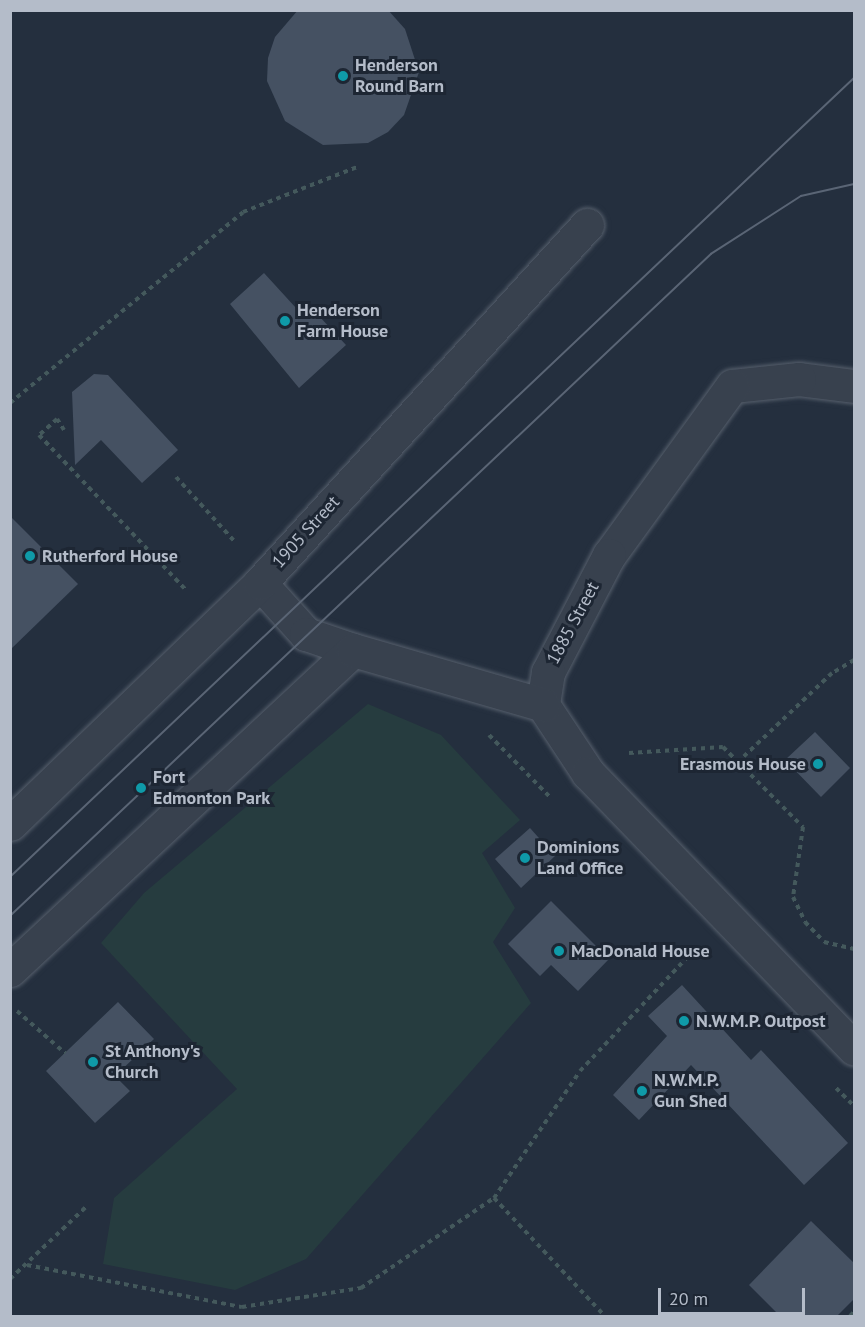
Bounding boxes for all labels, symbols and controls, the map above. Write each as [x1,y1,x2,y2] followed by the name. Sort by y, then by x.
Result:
[355,55,444,98] place label: Henderson Round Barn
[336,69,350,83] marker: Henderson Round Barn
[297,300,388,342] place label: Henderson Farm House
[278,314,292,328] marker: Henderson Farm House
[268,491,344,573] street label: 1905 Street
[42,545,178,567] place label: Rutherford House
[23,549,37,563] marker: Rutherford House
[542,578,604,668] street label: 1885 Street
[680,753,806,775] place label: Erasmous House
[811,757,825,771] marker: Erasmous House
[153,767,270,810] place label: Fort Edmonton Park
[134,781,148,795] marker: Fort Edmonton Park
[537,837,624,880] place label: Dominions Land Office
[518,851,532,865] marker: Dominions Land Office
[571,940,710,962] place label: MacDonald House
[552,944,566,958] marker: MacDonald House
[696,1010,827,1032] place label: N.W.M.P. Outpost
[677,1014,691,1028] marker: N.W.M.P. Outpost
[105,1041,201,1084] place label: St Anthony's Church
[86,1055,100,1069] marker: St Anthony's Church
[654,1070,727,1112] place label: N.W.M.P. Gun Shed
[635,1084,649,1098] marker: N.W.M.P. Gun Shed
[661,1276,808,1314] scale bar
[669,1287,708,1310] text: 20 m

